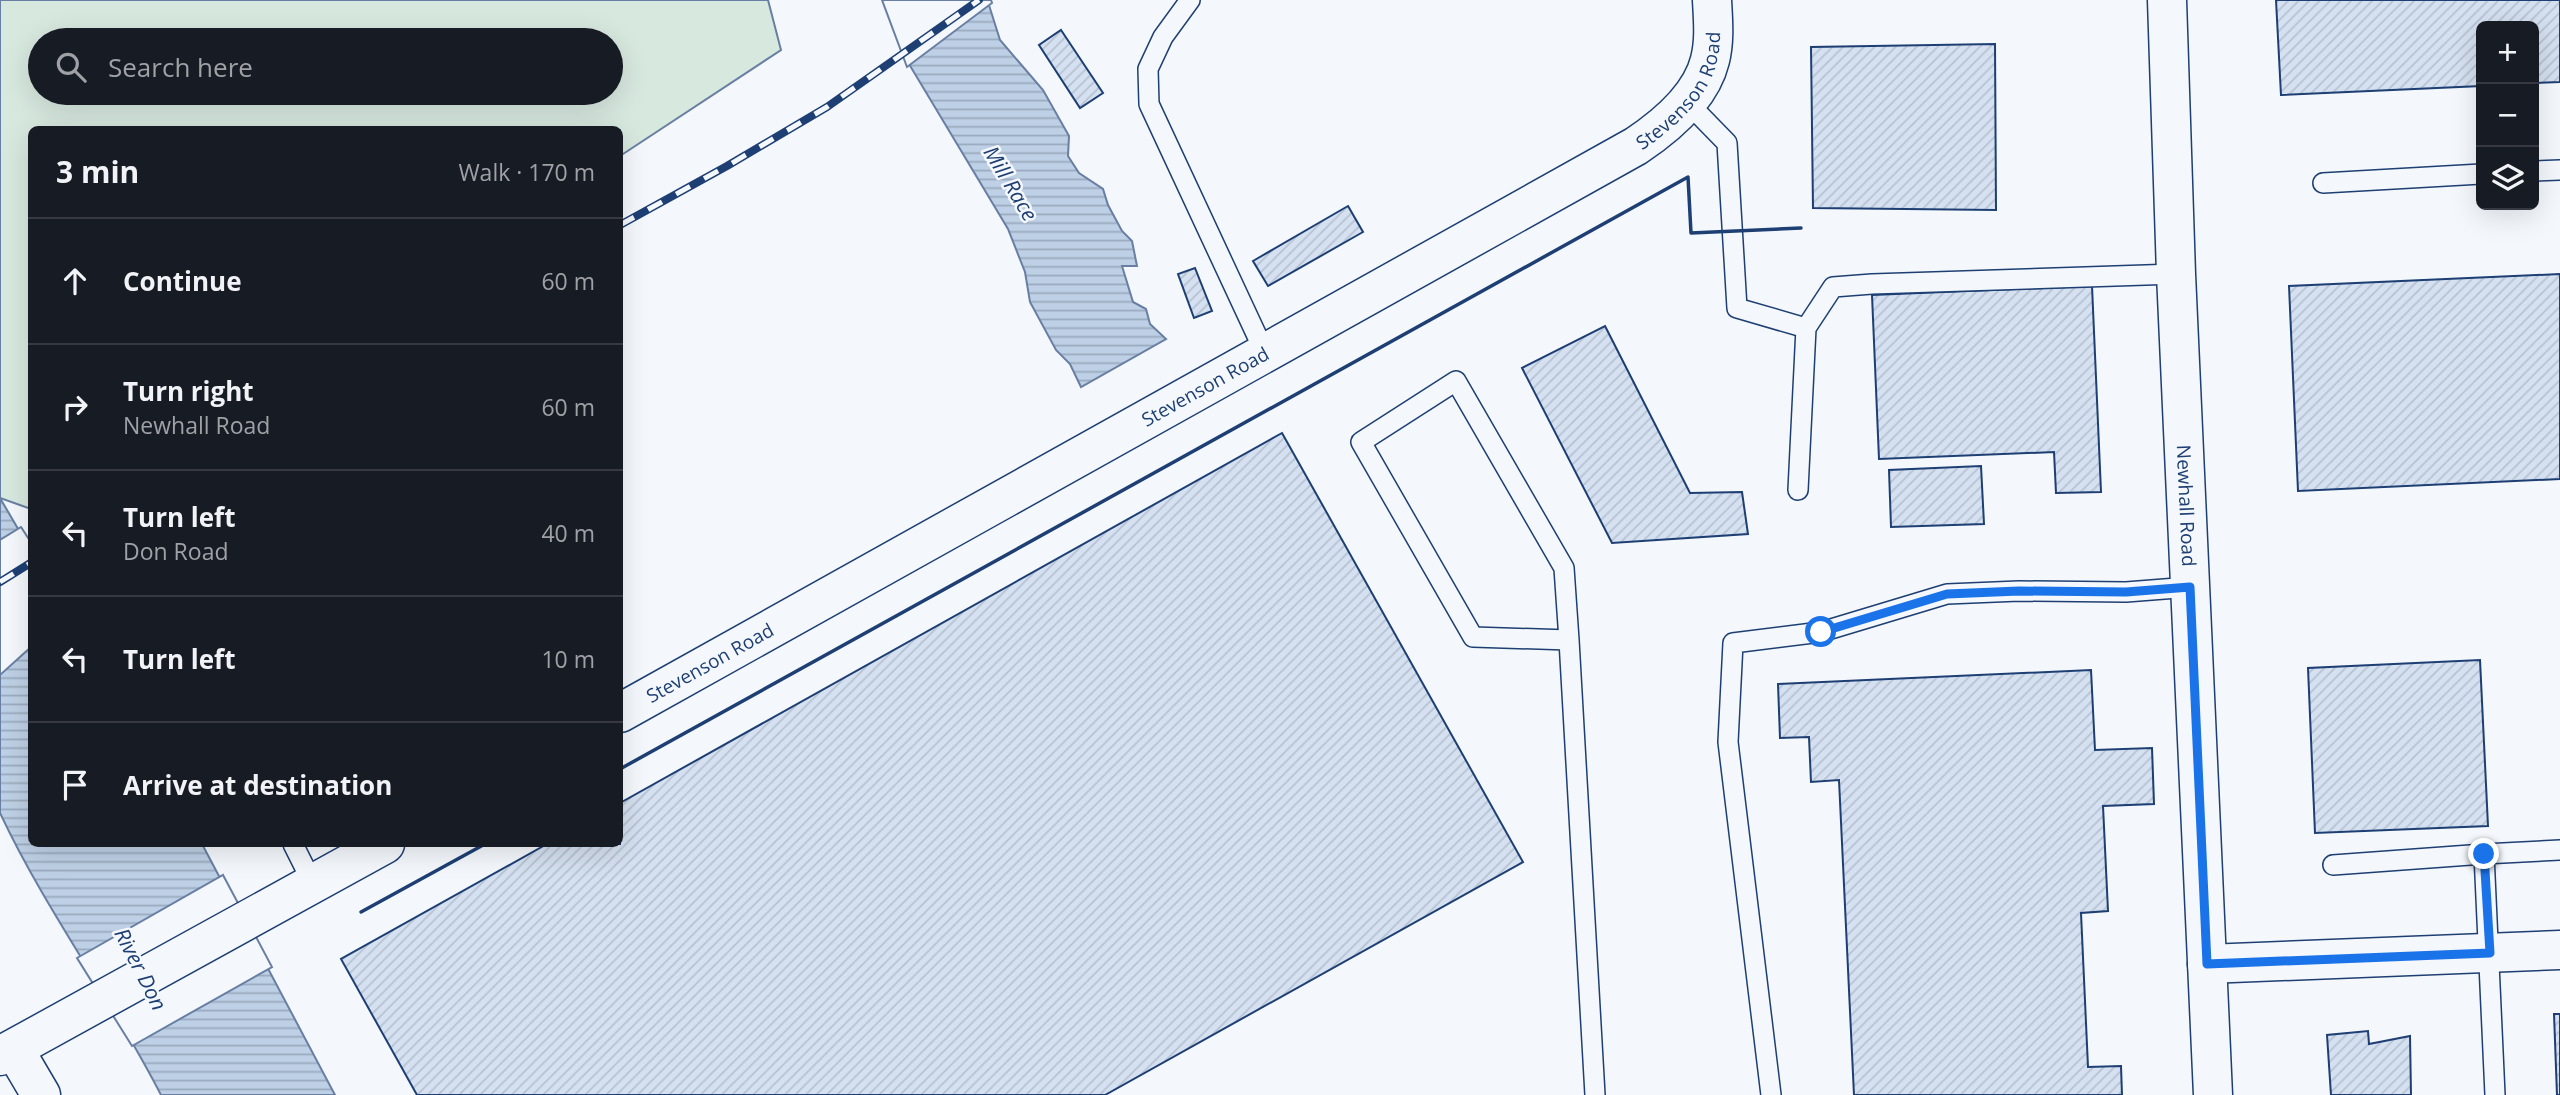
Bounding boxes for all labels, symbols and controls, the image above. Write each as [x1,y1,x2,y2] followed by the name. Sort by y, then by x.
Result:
[2476,21,2539,210] map controls
[2476,21,2539,84] button: +
[28,28,623,105] search box
[1631,31,1726,155] street label: Stevenson Road
[52,48,90,86] icon: search
[108,49,253,85] text: Search here
[2476,84,2539,147] button: −
[978,140,1044,226] water label: Mill Race
[2476,147,2539,210] button: layers
[56,151,139,192] text: 3 min
[458,156,595,188] text: Walk · 170 m
[56,262,94,300] icon: ahead
[123,263,242,299] text: Continue
[541,265,595,297] text: 60 m
[1137,341,1273,432] street label: Stevenson Road
[123,373,254,409] text: Turn right
[56,388,94,426] icon: right
[541,391,595,423] text: 60 m
[123,409,270,441] text: Newhall Road
[2171,444,2202,567] street label: Newhall Road
[123,499,235,535] text: Turn left
[56,514,94,552] icon: left
[541,517,595,549] text: 40 m
[123,535,229,567] text: Don Road
[1805,616,1836,647] route start
[642,617,778,709] street label: Stevenson Road
[56,640,94,678] icon: left
[123,641,235,677] text: Turn left
[541,643,595,675] text: 10 m
[56,766,94,804] icon: arrive
[123,767,392,803] text: Arrive at destination
[2468,838,2499,869] route end
[108,923,174,1015] water label: River Don

